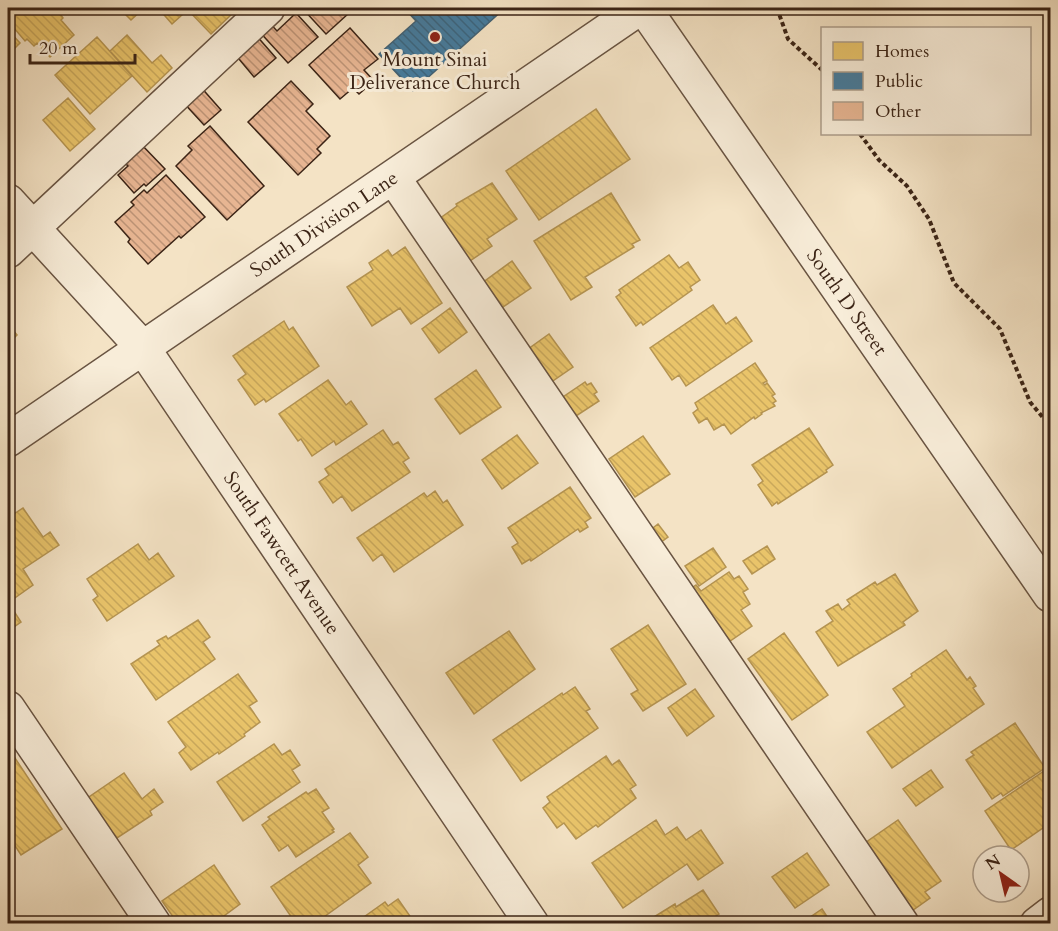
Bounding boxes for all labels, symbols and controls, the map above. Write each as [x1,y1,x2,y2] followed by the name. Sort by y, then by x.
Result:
[30,27,135,65] scale bar
[821,27,1031,135] legend
[428,30,442,44] marker: Mount Sinai Deliverance Church
[39,36,78,61] text: 20 m
[875,39,929,64] text: Homes
[350,46,520,96] place label: Mount Sinai Deliverance Church
[875,69,923,94] text: Public
[875,99,921,124] text: Other
[245,164,403,284] street label: South Division Lane
[800,243,894,361] street label: South D Street
[217,466,347,640] street label: South Fawcett Avenue
[971,844,1031,904] north arrow
[981,849,1005,875] text: N

